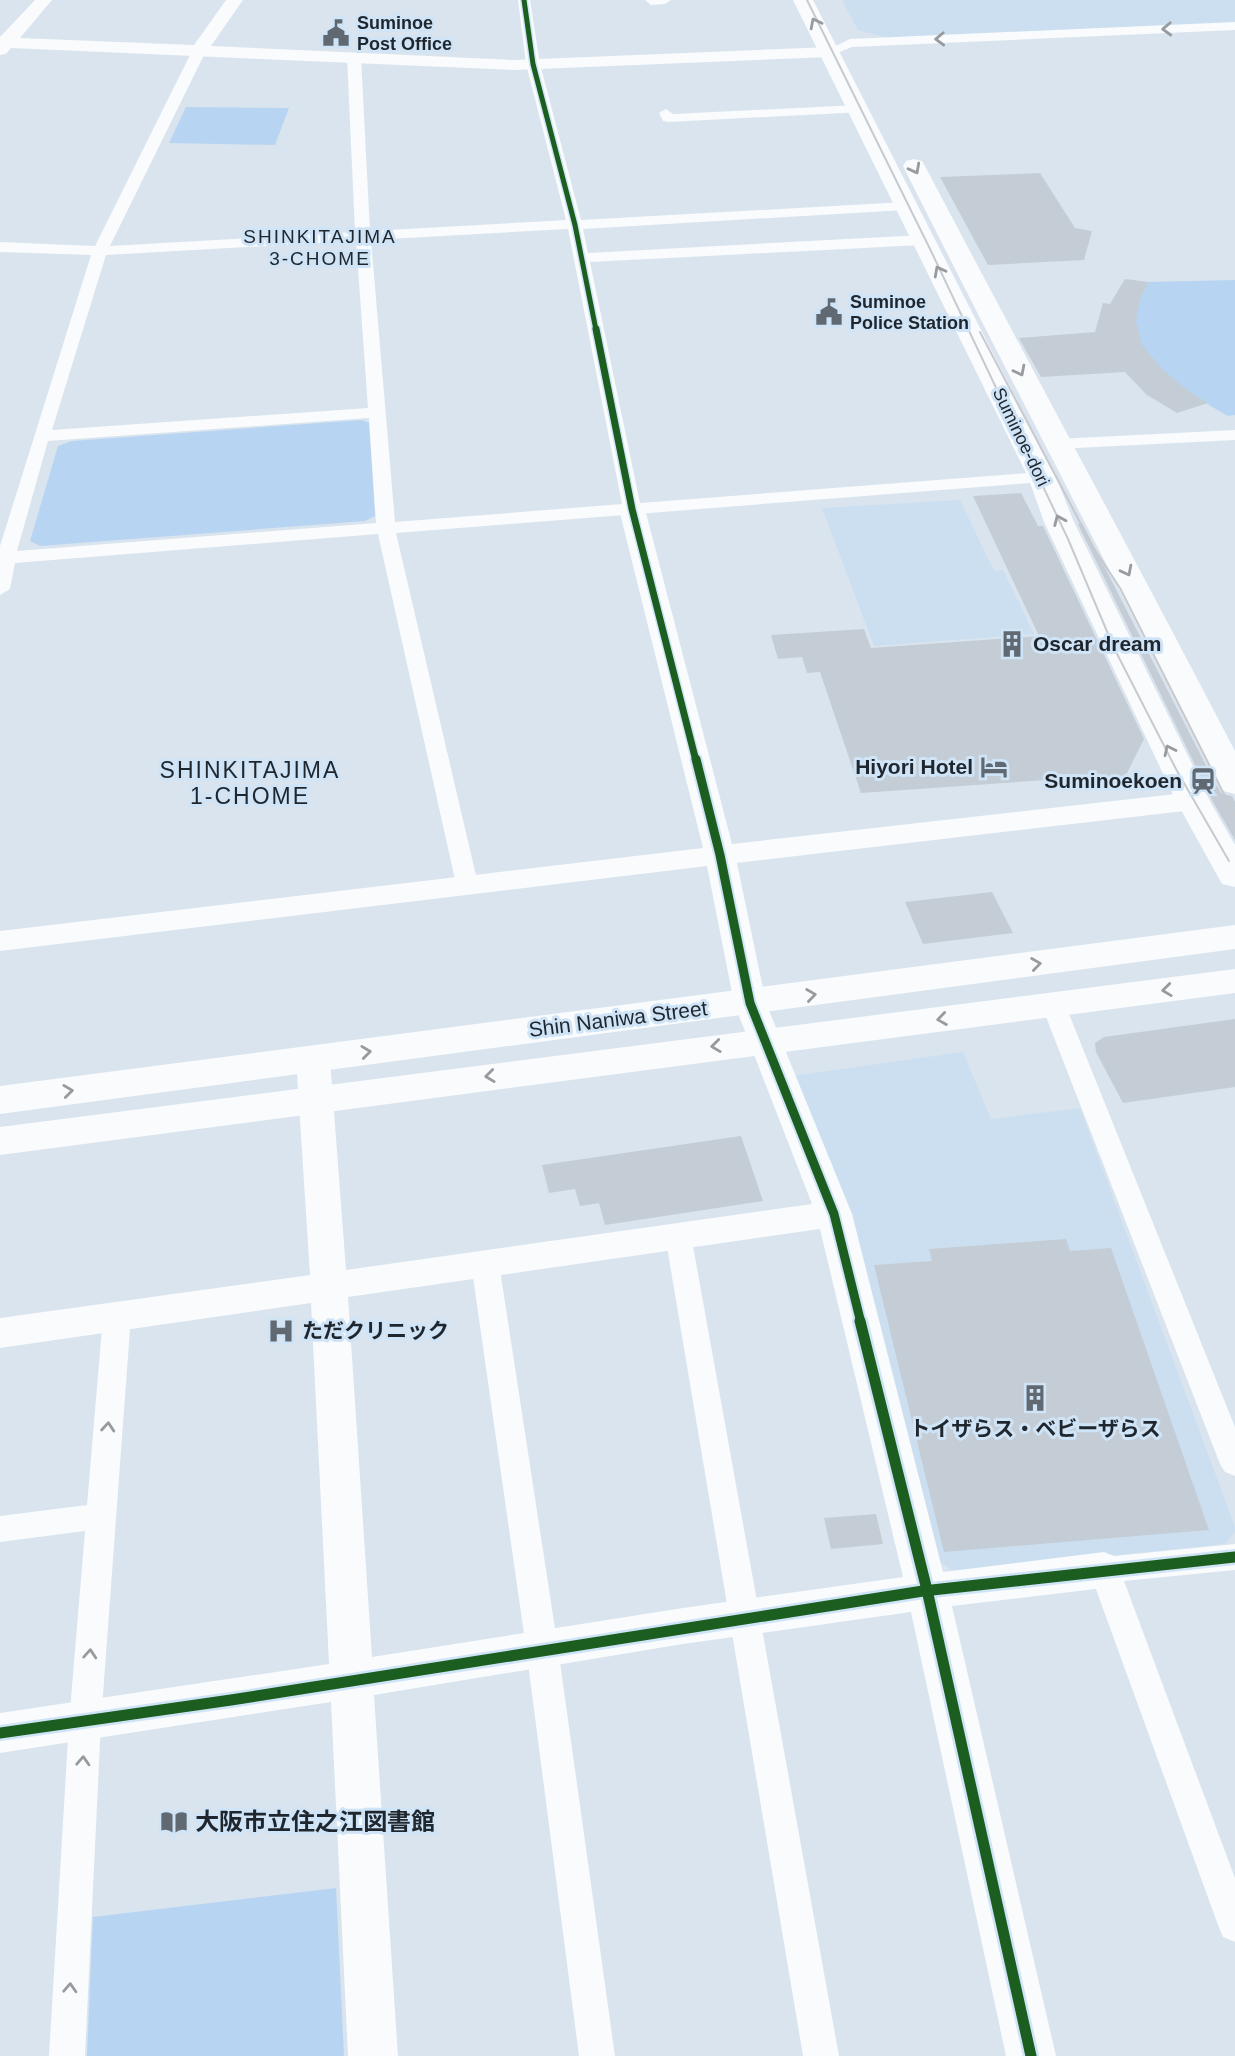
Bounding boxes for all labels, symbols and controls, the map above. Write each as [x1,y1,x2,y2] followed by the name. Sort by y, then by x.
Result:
[357,13,452,54] place label: Suminoe Post Office
[321,18,351,48] public building icon: Suminoe Post Office
[810,18,823,31] one-way arrow
[1161,22,1172,37] one-way arrow
[934,31,945,46] one-way arrow
[907,162,920,174] one-way arrow
[243,226,397,269] district label: SHINKITAJIMA 3-CHOME
[934,266,947,278] one-way arrow
[850,292,969,333] place label: Suminoe Police Station
[814,297,844,327] public building icon: Suminoe Police Station
[1011,364,1025,376] one-way arrow
[989,385,1053,489] street label: Suminoe-dori
[1053,514,1067,526] one-way arrow
[1119,564,1133,577] one-way arrow
[997,629,1027,659] building icon: Oscar dream
[1033,632,1161,655] place label: Oscar dream
[1163,745,1177,757] one-way arrow
[979,752,1009,782] hotel icon: Hiyori Hotel
[855,755,973,778] place label: Hiyori Hotel
[160,757,340,809] district label: SHINKITAJIMA 1-CHOME
[1188,766,1218,796] station icon: Suminoekoen
[1044,769,1182,792] place label: Suminoekoen
[1030,957,1042,972] one-way arrow
[1161,982,1173,997] one-way arrow
[805,988,816,1003] one-way arrow
[527,996,709,1041] street label: Shin Naniwa Street
[936,1012,948,1027] one-way arrow
[710,1039,722,1054] one-way arrow
[360,1045,372,1060] one-way arrow
[485,1068,496,1083] one-way arrow
[62,1083,74,1098] one-way arrow
[266,1316,296,1346] hospital icon: ただクリニック
[302,1319,449,1342] place label: ただクリニック
[1020,1383,1050,1413] building icon: トイザらス・ベビーザらス
[909,1417,1161,1440] place label: トイザらス・ベビーザらス
[100,1421,115,1432] one-way arrow
[82,1648,97,1659] one-way arrow
[75,1755,90,1766] one-way arrow
[159,1807,189,1837] library icon: 大阪市立住之江図書館
[195,1808,435,1835] place label: 大阪市立住之江図書館
[63,1982,78,1993] one-way arrow

